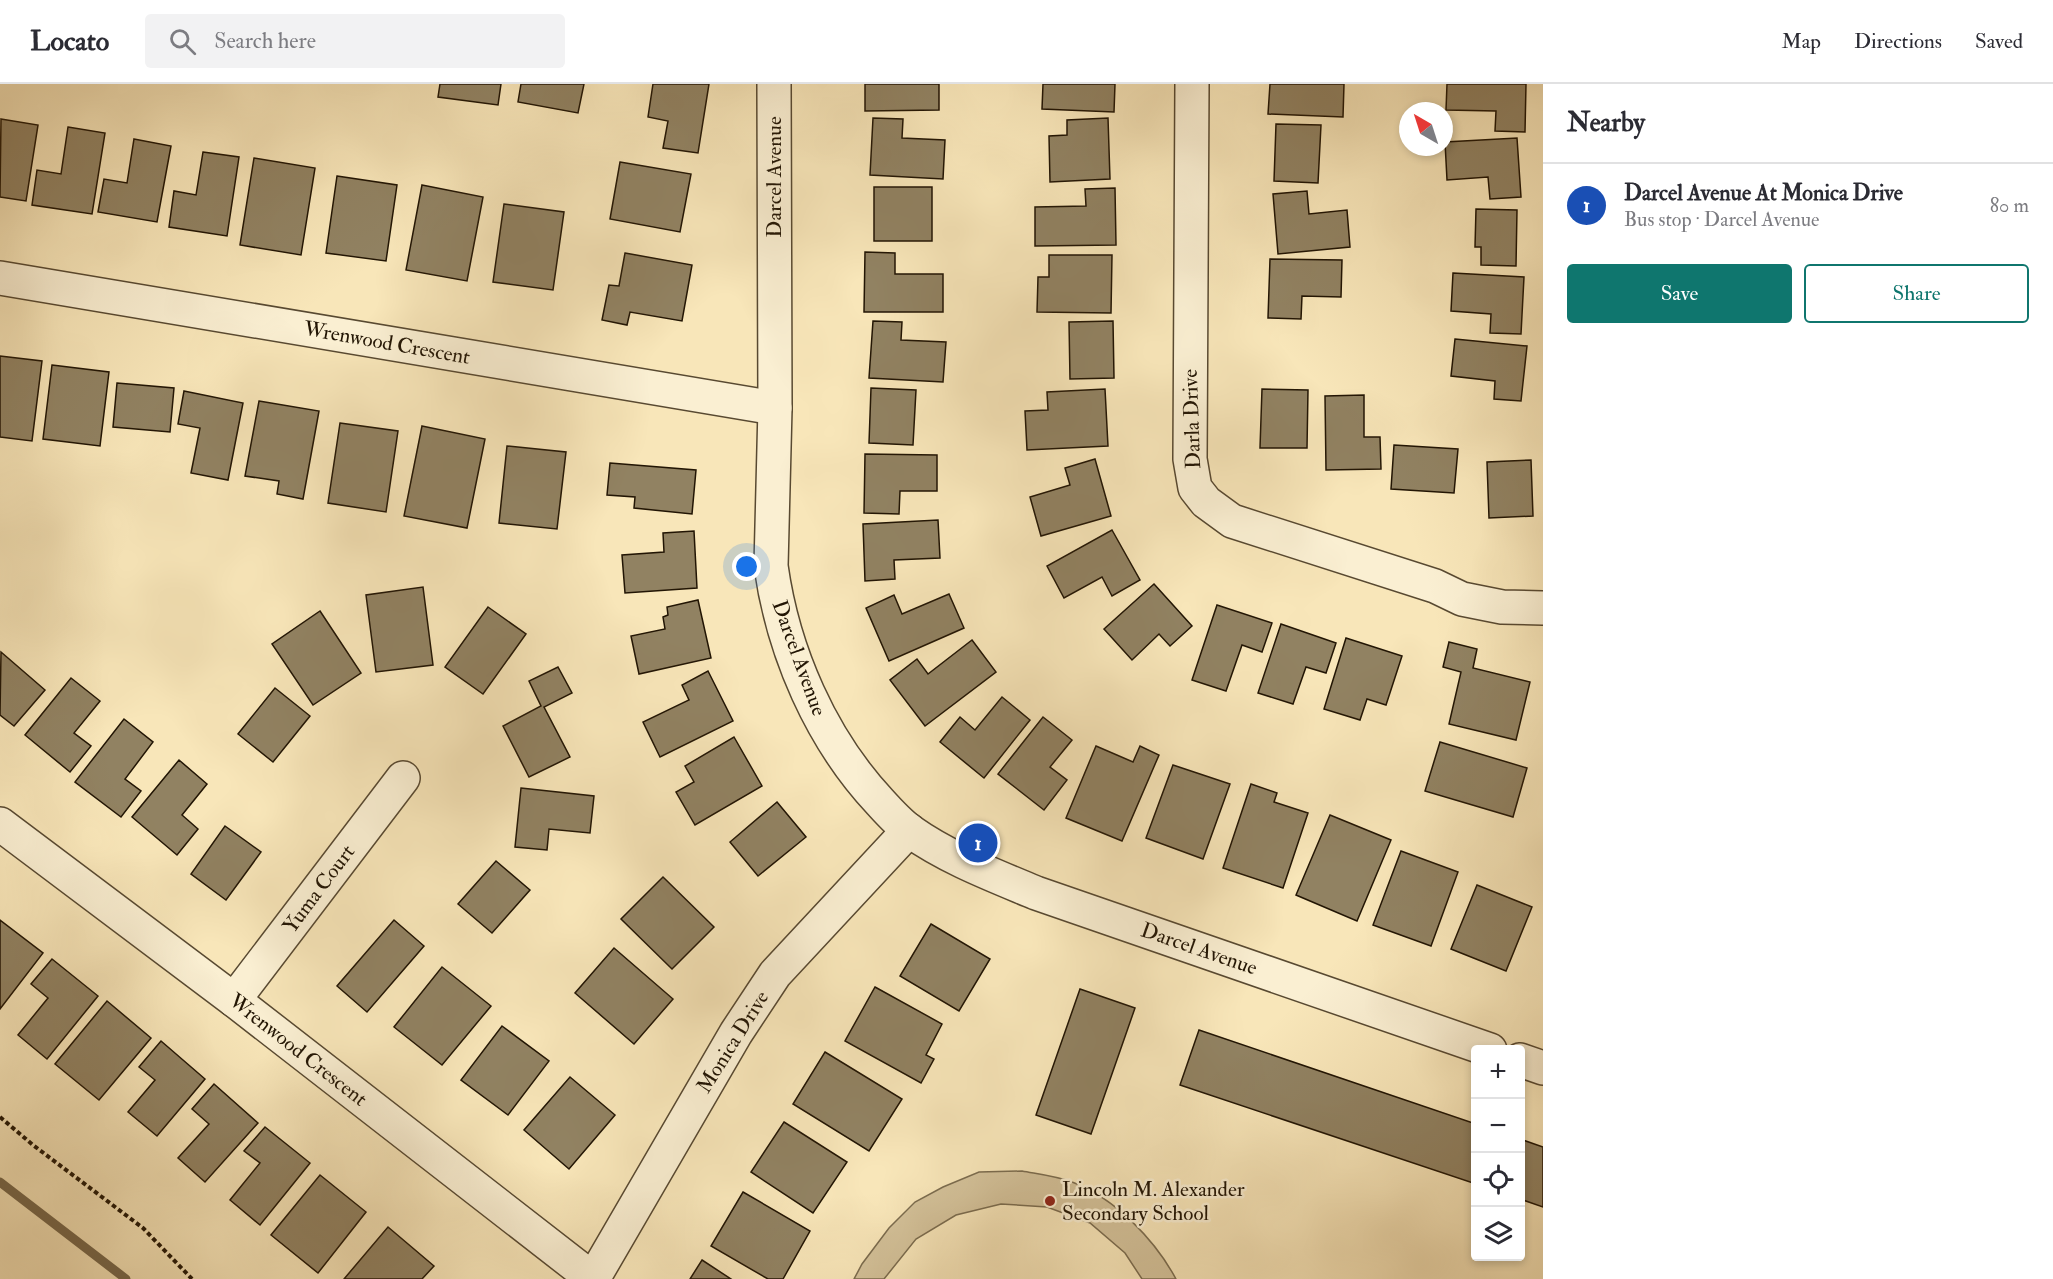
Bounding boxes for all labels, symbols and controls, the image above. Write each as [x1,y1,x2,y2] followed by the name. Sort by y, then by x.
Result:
[145,14,565,68] search box
[30,24,109,59] text: Locato
[166,25,199,58] icon: search
[214,27,316,55] text: Search here
[1781,28,1821,55] text: Map
[1854,28,1942,55] text: Directions
[1975,28,2023,55] text: Saved
[1399,102,1453,156] north arrow
[1567,107,1645,139] text: Nearby
[761,116,788,238] street label: Darcel Avenue
[1624,179,1903,207] text: Darcel Avenue At Monica Drive
[1583,193,1590,218] text: 1
[1990,193,2029,218] text: 80 m
[1624,207,1819,232] text: Bus stop · Darcel Avenue
[1567,264,1792,323] button: Save
[1804,264,2029,323] button: Share
[301,315,472,371] street label: Wrenwood Crescent
[1177,368,1207,469] street label: Darla Drive
[732,552,761,581] your location
[766,596,833,720] street label: Darcel Avenue
[958,820,998,866] pin: 1
[277,839,361,939] street label: Yuma Court
[1137,916,1261,982] street label: Darcel Avenue
[691,986,775,1098] street label: Monica Drive
[223,987,373,1113] street label: Wrenwood Crescent
[1471,1045,1525,1261] map controls
[1471,1045,1525,1099] button: +
[1471,1099,1525,1153] button: −
[1471,1153,1525,1207] button: locate
[1062,1176,1245,1227] place label: Lincoln M. Alexander Secondary School
[1043,1194,1057,1208] marker: Lincoln M. Alexander Secondary School
[1471,1207,1525,1261] button: layers

